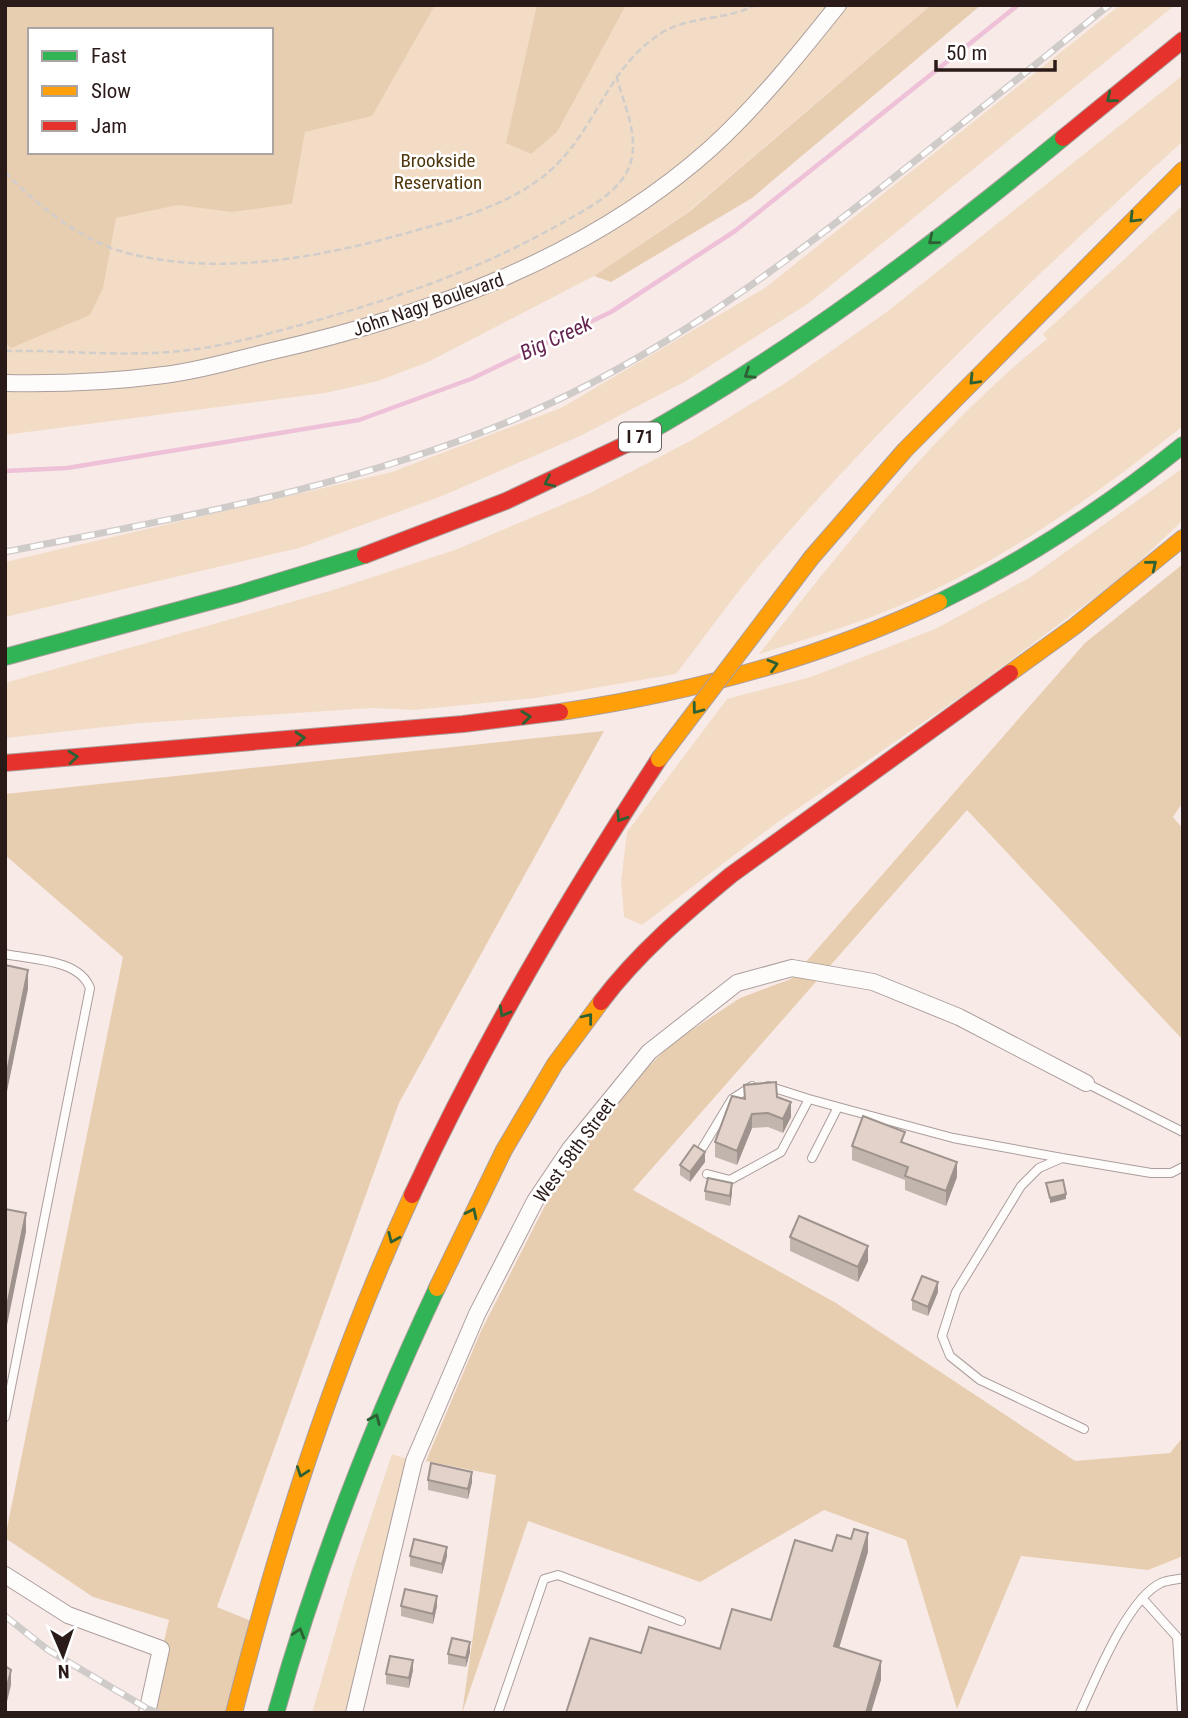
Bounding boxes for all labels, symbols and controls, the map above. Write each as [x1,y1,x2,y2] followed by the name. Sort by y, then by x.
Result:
[28,28,273,154] legend
[936,28,1055,72] scale bar
[946,41,987,65] text: 50 m
[91,44,127,68] text: Fast
[91,79,131,103] text: Slow
[1106,90,1118,103] one-way arrow
[91,114,127,138] text: Jam
[394,149,482,194] park label: Brookside Reservation
[1130,210,1143,223] one-way arrow
[928,232,940,245] one-way arrow
[350,268,507,341] street label: John Nagy Boulevard
[516,311,596,365] water label: Big Creek
[743,366,756,379] one-way arrow
[969,371,982,384] one-way arrow
[619,422,661,452] road number: I 71
[544,474,556,488] one-way arrow
[1144,561,1157,573] one-way arrow
[767,658,779,673] one-way arrow
[692,701,705,714] one-way arrow
[521,709,532,724] one-way arrow
[294,730,306,745] one-way arrow
[68,750,79,765] one-way arrow
[617,809,630,822] one-way arrow
[499,1004,513,1017] one-way arrow
[580,1013,593,1026] one-way arrow
[529,1093,620,1207] street label: West 58th Street
[464,1208,478,1220] one-way arrow
[387,1230,401,1243] one-way arrow
[367,1414,381,1426] one-way arrow
[296,1466,310,1478] one-way arrow
[28,1620,98,1690] north arrow
[291,1627,306,1639] one-way arrow
[57,1660,70,1683] text: N

